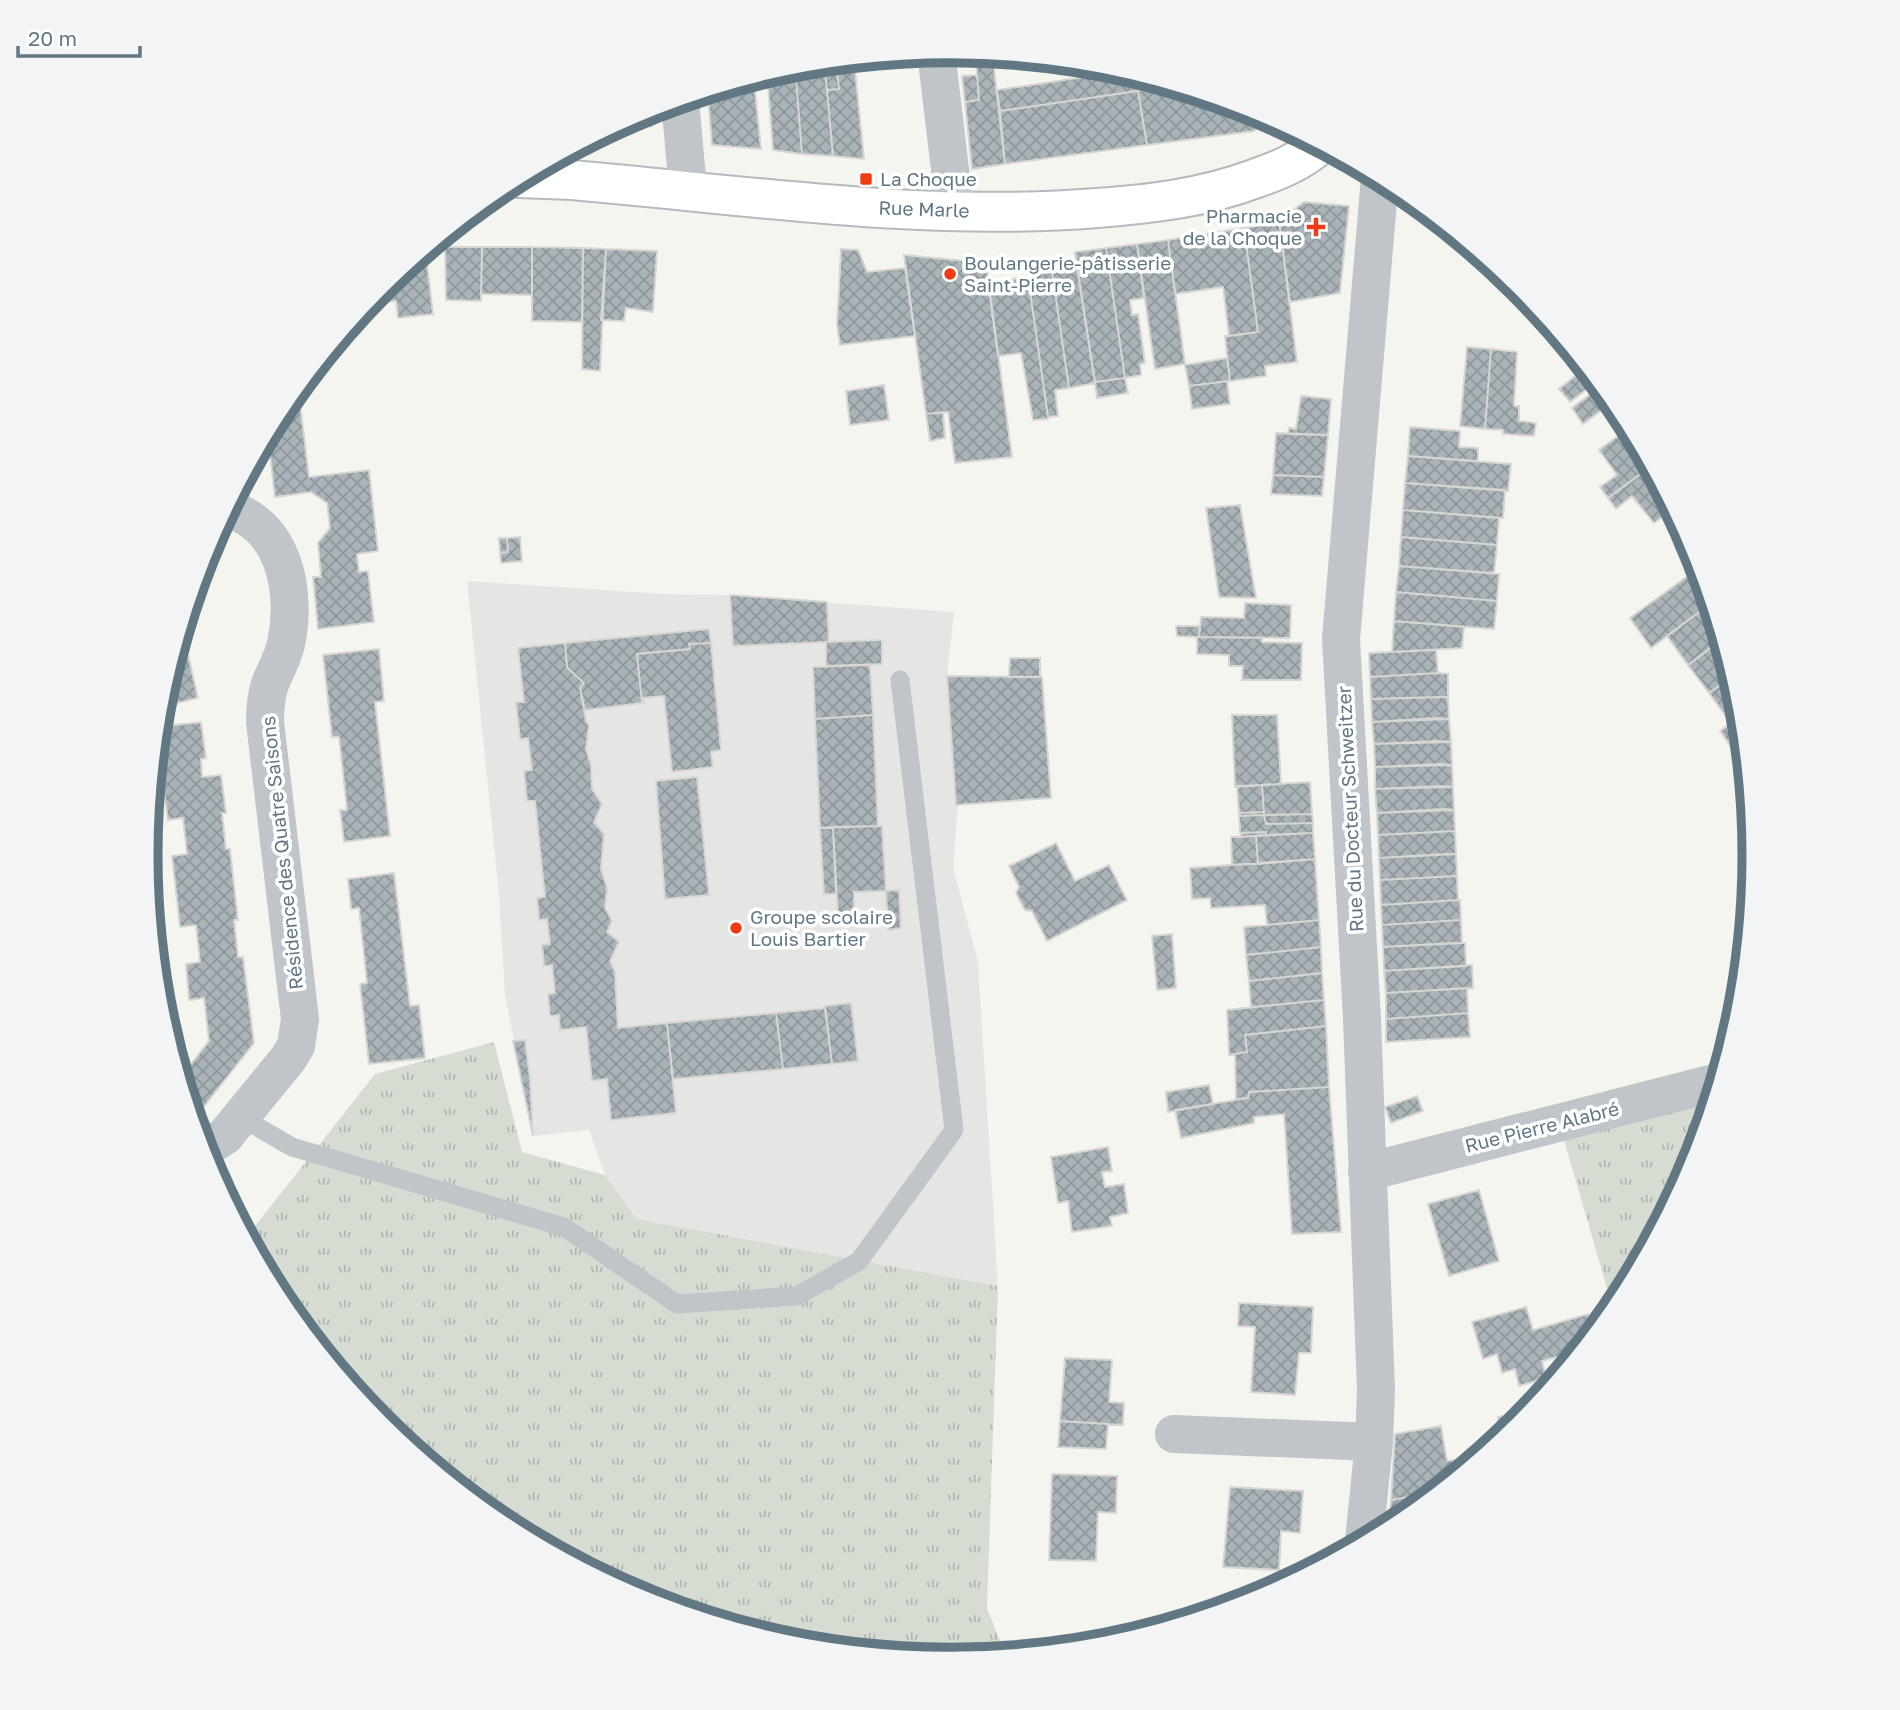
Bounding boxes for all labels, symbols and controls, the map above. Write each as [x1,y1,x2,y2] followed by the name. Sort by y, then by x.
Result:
[18,14,140,58] scale bar
[28,25,77,51] text: 20 m
[880,167,977,190] place label: La Choque
[858,171,874,187] marker: La Choque
[878,195,970,222] street label: Rue Marle
[1183,204,1302,249] place label: Pharmacie de la Choque
[1308,219,1324,235] marker: Pharmacie de la Choque
[964,251,1171,296] place label: Boulangerie-pâtisserie Saint-Pierre
[942,266,958,282] marker: Boulangerie-pâtisserie Saint-Pierre
[1332,685,1367,933] street label: Rue du Docteur Schweitzer
[256,715,307,991] street label: Résidence des Quatre Saisons
[750,905,893,950] place label: Groupe scolaire Louis Bartier
[728,920,744,936] marker: Groupe scolaire Louis Bartier
[1463,1096,1621,1157] street label: Rue Pierre Alabré

